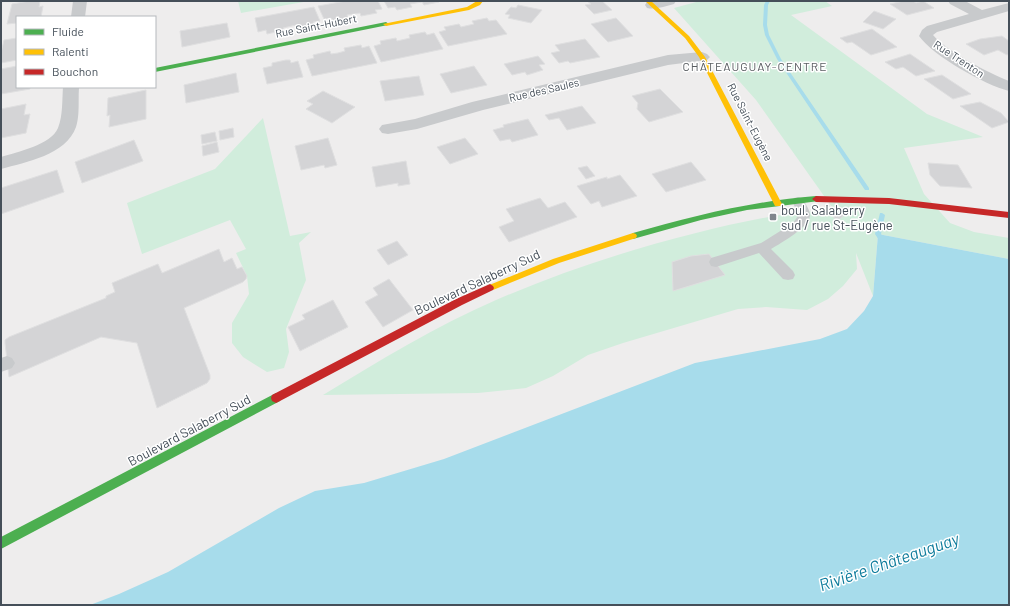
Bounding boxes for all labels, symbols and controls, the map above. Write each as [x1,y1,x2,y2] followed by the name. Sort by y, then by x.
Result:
[274,11,358,40] street label: Rue Saint-Hubert
[16,16,156,88] legend
[52,24,84,38] text: Fluide
[931,37,987,80] street label: Rue Trenton
[52,44,89,58] text: Ralenti
[683,59,827,73] district label: CHÂTEAUGUAY-CENTRE
[52,64,98,78] text: Bouchon
[508,75,580,104] street label: Rue des Saules
[725,81,776,163] street label: Rue Saint-Eugène
[781,202,893,233] place label: boul. Salaberry sud / rue St-Eugène
[768,212,778,222] marker: boul. Salaberry sud / rue St-Eugène
[412,246,542,318] street label: Boulevard Salaberry Sud
[125,391,253,469] street label: Boulevard Salaberry Sud
[816,528,962,594] water label: Rivière Châteauguay

